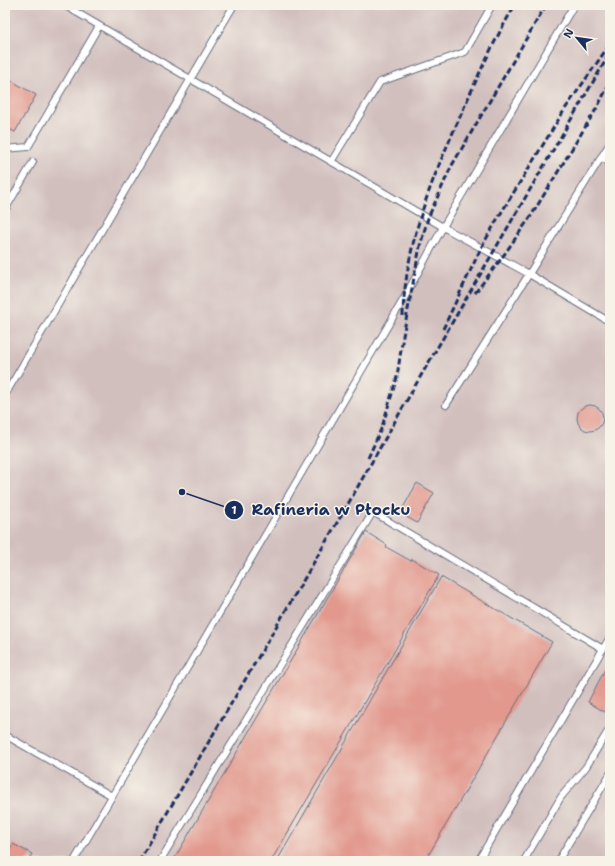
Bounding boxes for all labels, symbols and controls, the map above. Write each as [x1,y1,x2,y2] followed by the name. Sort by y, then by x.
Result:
[557,18,597,58] north arrow
[560,26,578,41] text: N
[224,496,419,524] callout: Rafineria w Płocku
[252,499,410,520] text: Rafineria w Płocku
[231,502,237,518] text: 1

